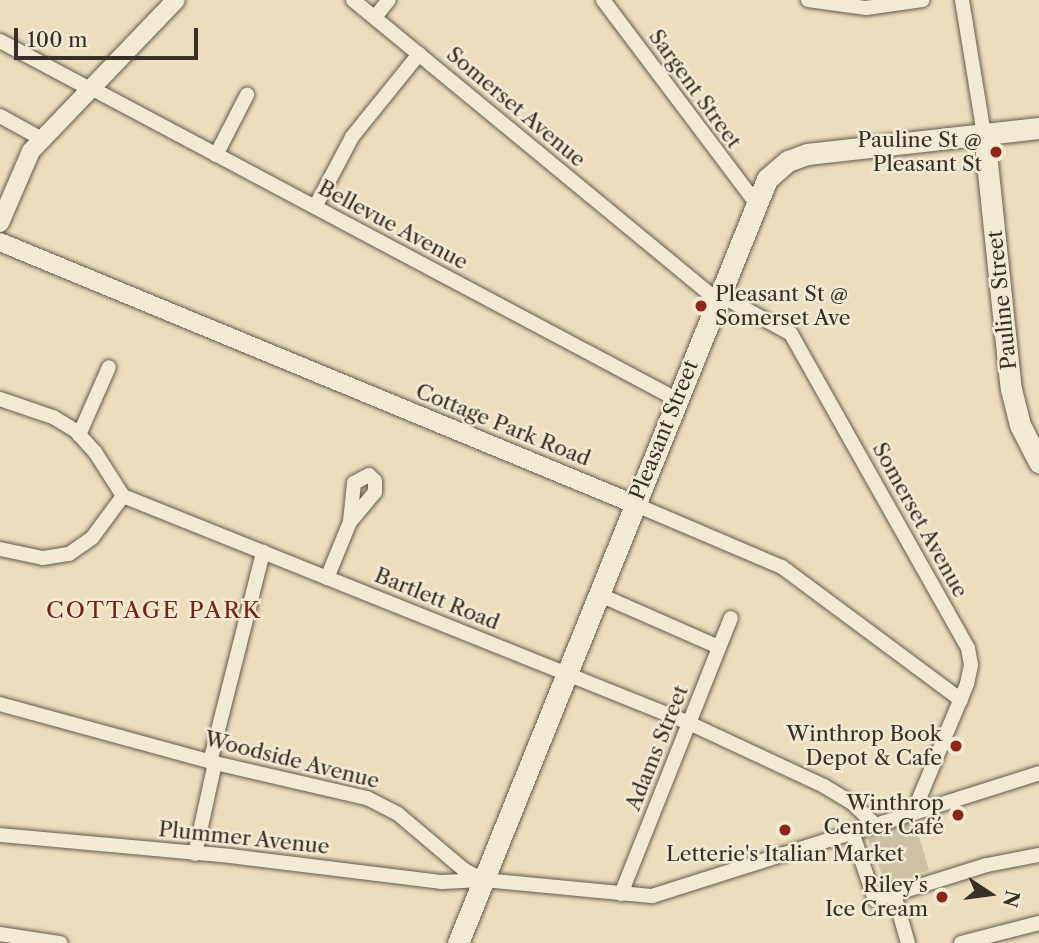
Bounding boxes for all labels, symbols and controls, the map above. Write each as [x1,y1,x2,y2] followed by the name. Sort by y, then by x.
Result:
[18,14,201,58] scale bar
[643,25,747,153] street label: Sargent Street
[27,27,88,52] text: 100 m
[441,41,591,173] street label: Somerset Avenue
[857,127,982,177] place label: Pauline St @ Pleasant St
[988,144,1004,160] marker: Pauline St @ Pleasant St
[314,175,472,275] street label: Bellevue Avenue
[982,229,1022,371] street label: Pauline Street
[715,281,851,331] place label: Pleasant St @ Somerset Ave
[693,298,709,314] marker: Pleasant St @ Somerset Ave
[624,356,704,504] street label: Pleasant Street
[412,378,594,472] street label: Cottage Park Road
[867,438,973,602] street label: Somerset Avenue
[371,563,503,635] street label: Bartlett Road
[47,596,261,624] district label: COTTAGE PARK
[620,682,694,814] street label: Adams Street
[786,721,942,771] place label: Winthrop Book Depot & Cafe
[202,726,382,794] street label: Woodside Avenue
[948,738,964,754] marker: Winthrop Book Depot & Cafe
[823,790,944,840] place label: Winthrop Center Café
[950,807,966,823] marker: Winthrop Center Café
[157,816,331,860] street label: Plummer Avenue
[777,822,793,838] marker: Letterie's Italian Market
[666,841,904,867] place label: Letterie's Italian Market
[955,859,1025,929] north arrow
[825,872,928,922] place label: Riley’s Ice Cream
[998,888,1024,909] text: N
[934,889,950,905] marker: Riley’s Ice Cream

